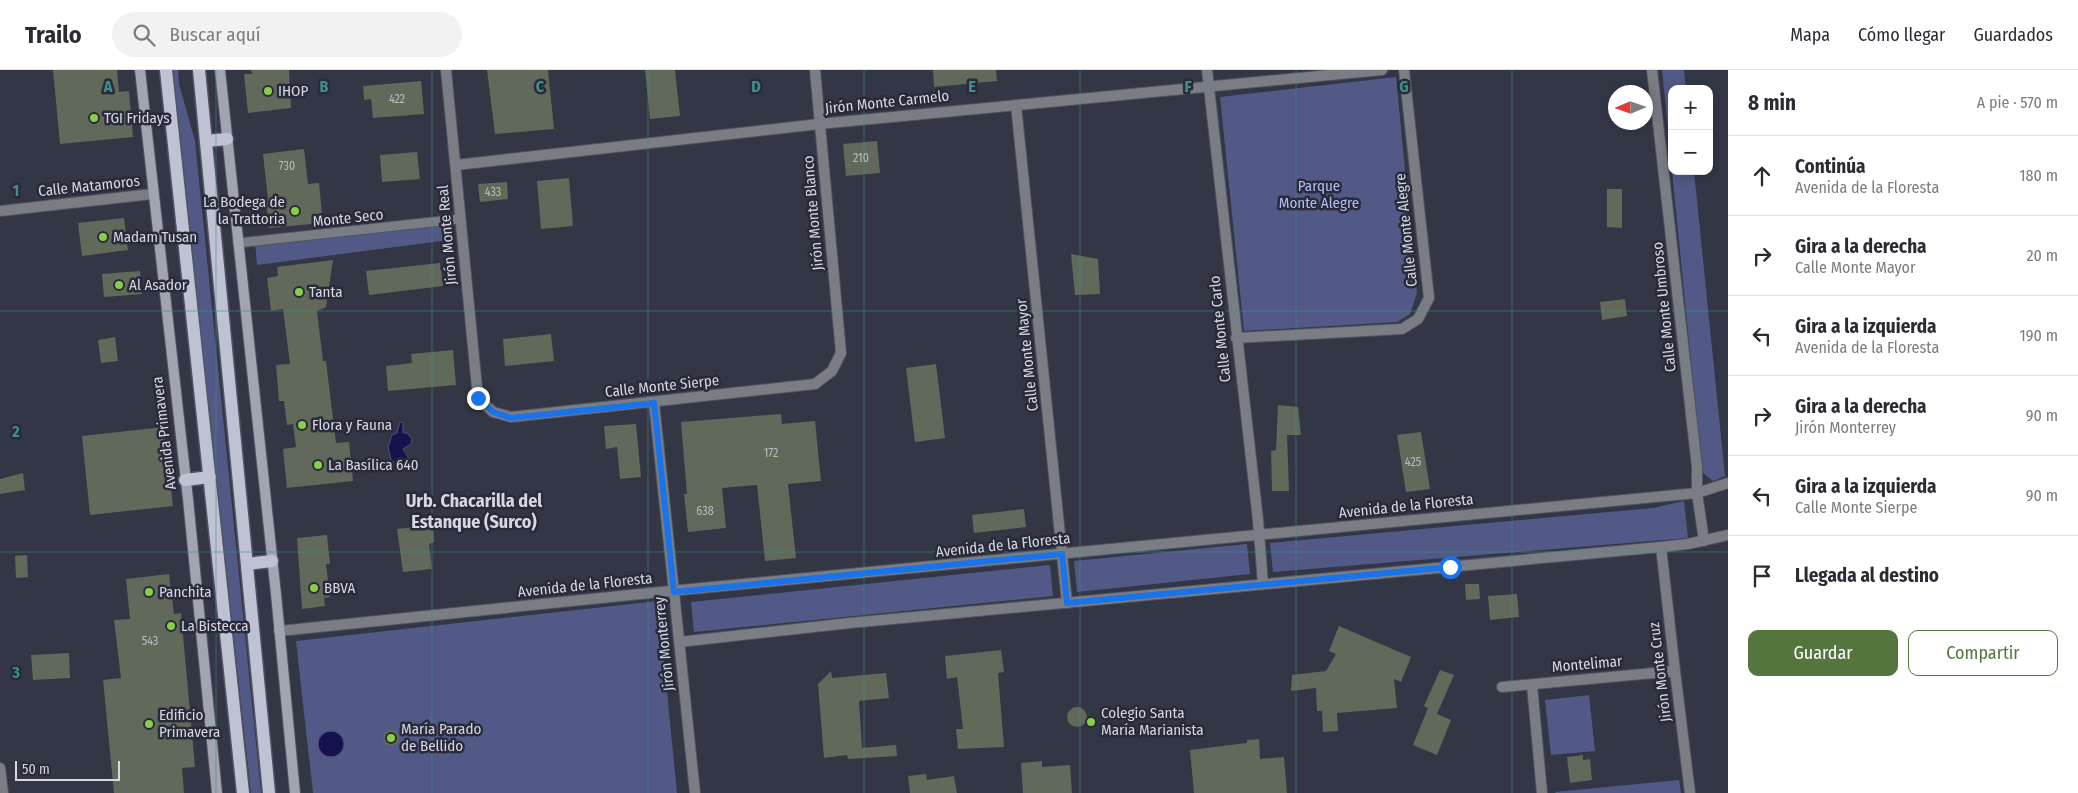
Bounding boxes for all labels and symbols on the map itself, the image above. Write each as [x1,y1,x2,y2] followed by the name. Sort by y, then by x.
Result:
[103,77,113,96] text: A
[320,77,329,96] text: B
[536,77,545,96] text: C
[751,77,761,96] text: D
[968,77,976,96] text: E
[1184,77,1192,96] text: F
[1399,77,1409,96] text: G
[278,82,308,100] place label: IHOP
[262,85,274,97] marker: IHOP
[1608,85,1653,130] north arrow
[824,87,950,117] street label: Jirón Monte Carmelo
[389,92,405,106] house number: 422
[104,109,170,127] place label: TGI Fridays
[88,112,100,124] marker: TGI Fridays
[853,151,869,165] house number: 210
[799,155,827,271] street label: Jirón Monte Blanco
[279,159,295,173] house number: 730
[37,172,141,200] street label: Calle Matamoros
[1391,172,1421,288] street label: Calle Monte Alegre
[1279,177,1359,212] park label: Parque Monte Alegre
[13,181,19,200] text: 1
[434,184,460,286] street label: Jirón Monte Real
[485,185,501,199] house number: 433
[203,193,285,228] place label: La Bodega de la Trattoria
[289,205,301,217] marker: La Bodega de la Trattoria
[312,205,384,231] street label: Monte Seco
[113,228,197,246] place label: Madam Tusan
[97,231,109,243] marker: Madam Tusan
[1648,241,1680,373] street label: Calle Monte Umbroso
[1205,275,1235,383] street label: Calle Monte Carlo
[129,276,188,294] place label: Al Asador
[113,279,125,291] marker: Al Asador
[309,283,343,301] place label: Tanta
[293,286,305,298] marker: Tanta
[1012,297,1042,412] street label: Calle Monte Mayor
[604,371,720,401] street label: Calle Monte Sierpe
[148,375,180,491] street label: Avenida Primavera
[467,387,490,410] route end
[312,416,392,434] place label: Flora y Fauna
[296,419,308,431] marker: Flora y Fauna
[11,422,20,441] text: 2
[764,446,778,460] house number: 172
[1405,455,1422,469] house number: 425
[328,456,419,474] place label: La Basílica 640
[312,459,324,471] marker: La Basílica 640
[406,490,542,533] district label: Urb. Chacarilla del Estanque (Surco)
[1338,490,1474,522] street label: Avenida de la Floresta
[696,504,714,518] house number: 638
[935,529,1071,561] street label: Avenida de la Floresta
[1439,556,1462,579] route start
[517,569,653,601] street label: Avenida de la Floresta
[324,579,356,597] place label: BBVA
[308,582,320,594] marker: BBVA
[159,583,212,601] place label: Panchita
[143,586,155,598] marker: Panchita
[650,596,678,692] street label: Jirón Monterrey
[181,617,249,635] place label: La Bistecca
[165,620,177,632] marker: La Bistecca
[1645,621,1675,723] street label: Jirón Monte Cruz
[142,634,158,648] house number: 543
[1551,652,1624,676] street label: Montelimar
[11,663,20,682] text: 3
[1101,704,1204,739] place label: Colegio Santa María Marianista
[159,706,220,741] place label: Edificio Primavera
[1085,716,1097,728] marker: Colegio Santa María Marianista
[143,718,155,730] marker: Edificio Primavera
[401,720,481,755] place label: María Parado de Bellido
[385,732,397,744] marker: María Parado de Bellido
[15,758,120,781] scale bar

